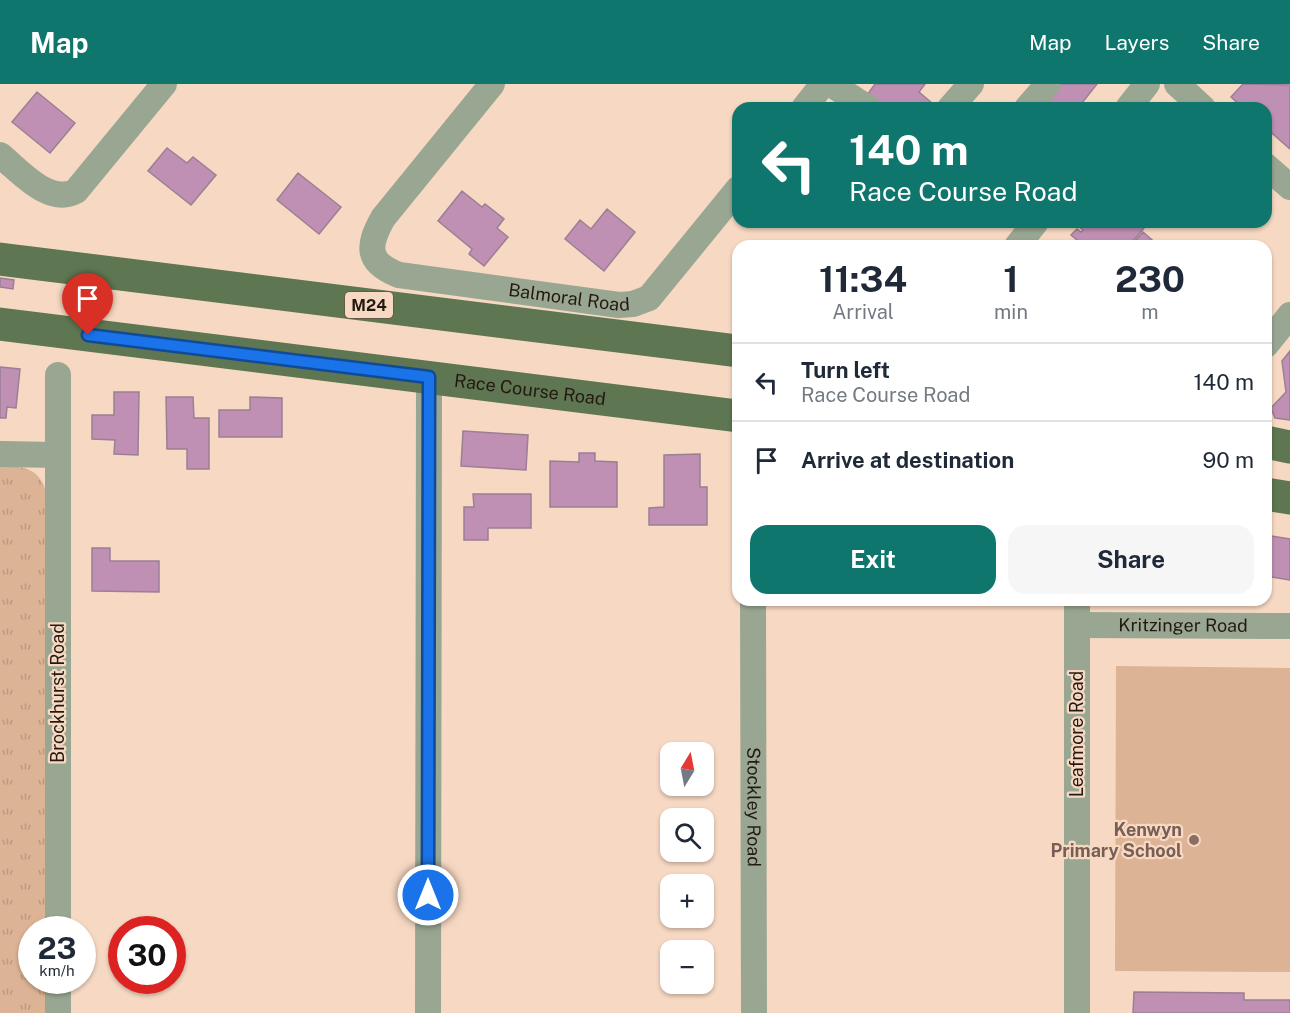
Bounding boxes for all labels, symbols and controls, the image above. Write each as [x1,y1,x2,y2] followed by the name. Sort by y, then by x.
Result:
[30,26,89,59] text: Map
[1029,30,1072,55] text: Map
[1105,30,1169,55] text: Layers
[1202,30,1260,55] text: Share
[849,125,969,174] text: 140 m
[750,126,828,204] icon: left
[849,175,1078,207] text: Race Course Road
[819,258,907,300] text: 11:34
[1003,258,1019,300] text: 1
[1115,258,1185,300] text: 230
[62,273,113,335] pin
[507,279,630,315] street label: Balmoral Road
[71,282,104,315] icon: arrive
[345,292,393,318] road number: M24
[832,300,894,324] text: Arrival
[994,300,1028,324] text: min
[1141,300,1159,324] text: m
[801,357,890,383] text: Turn left
[750,366,783,399] icon: left
[1193,369,1254,395] text: 140 m
[453,370,607,409] street label: Race Course Road
[801,383,970,407] text: Race Course Road
[750,444,783,477] icon: arrive
[801,447,1014,473] text: Arrive at destination
[1203,447,1254,473] text: 90 m
[750,525,996,594] button: Exit
[1008,525,1254,594] button: Share
[1118,614,1248,636] street label: Kritzinger Road
[47,623,68,763] street label: Brockhurst Road
[1066,671,1087,797] street label: Leafmore Road
[660,742,714,796] north arrow
[660,742,714,994] map controls
[743,747,765,867] street label: Stockley Road
[660,808,714,862] button: search
[1051,819,1182,861] place label: Kenwyn Primary School
[1187,833,1201,847] marker: Kenwyn Primary School
[396,863,460,927] position arrow
[660,874,714,928] button: +
[108,916,186,994] speed limit sign: 30
[37,930,77,966] text: 23
[660,940,714,994] button: −
[39,962,75,979] text: km/h

